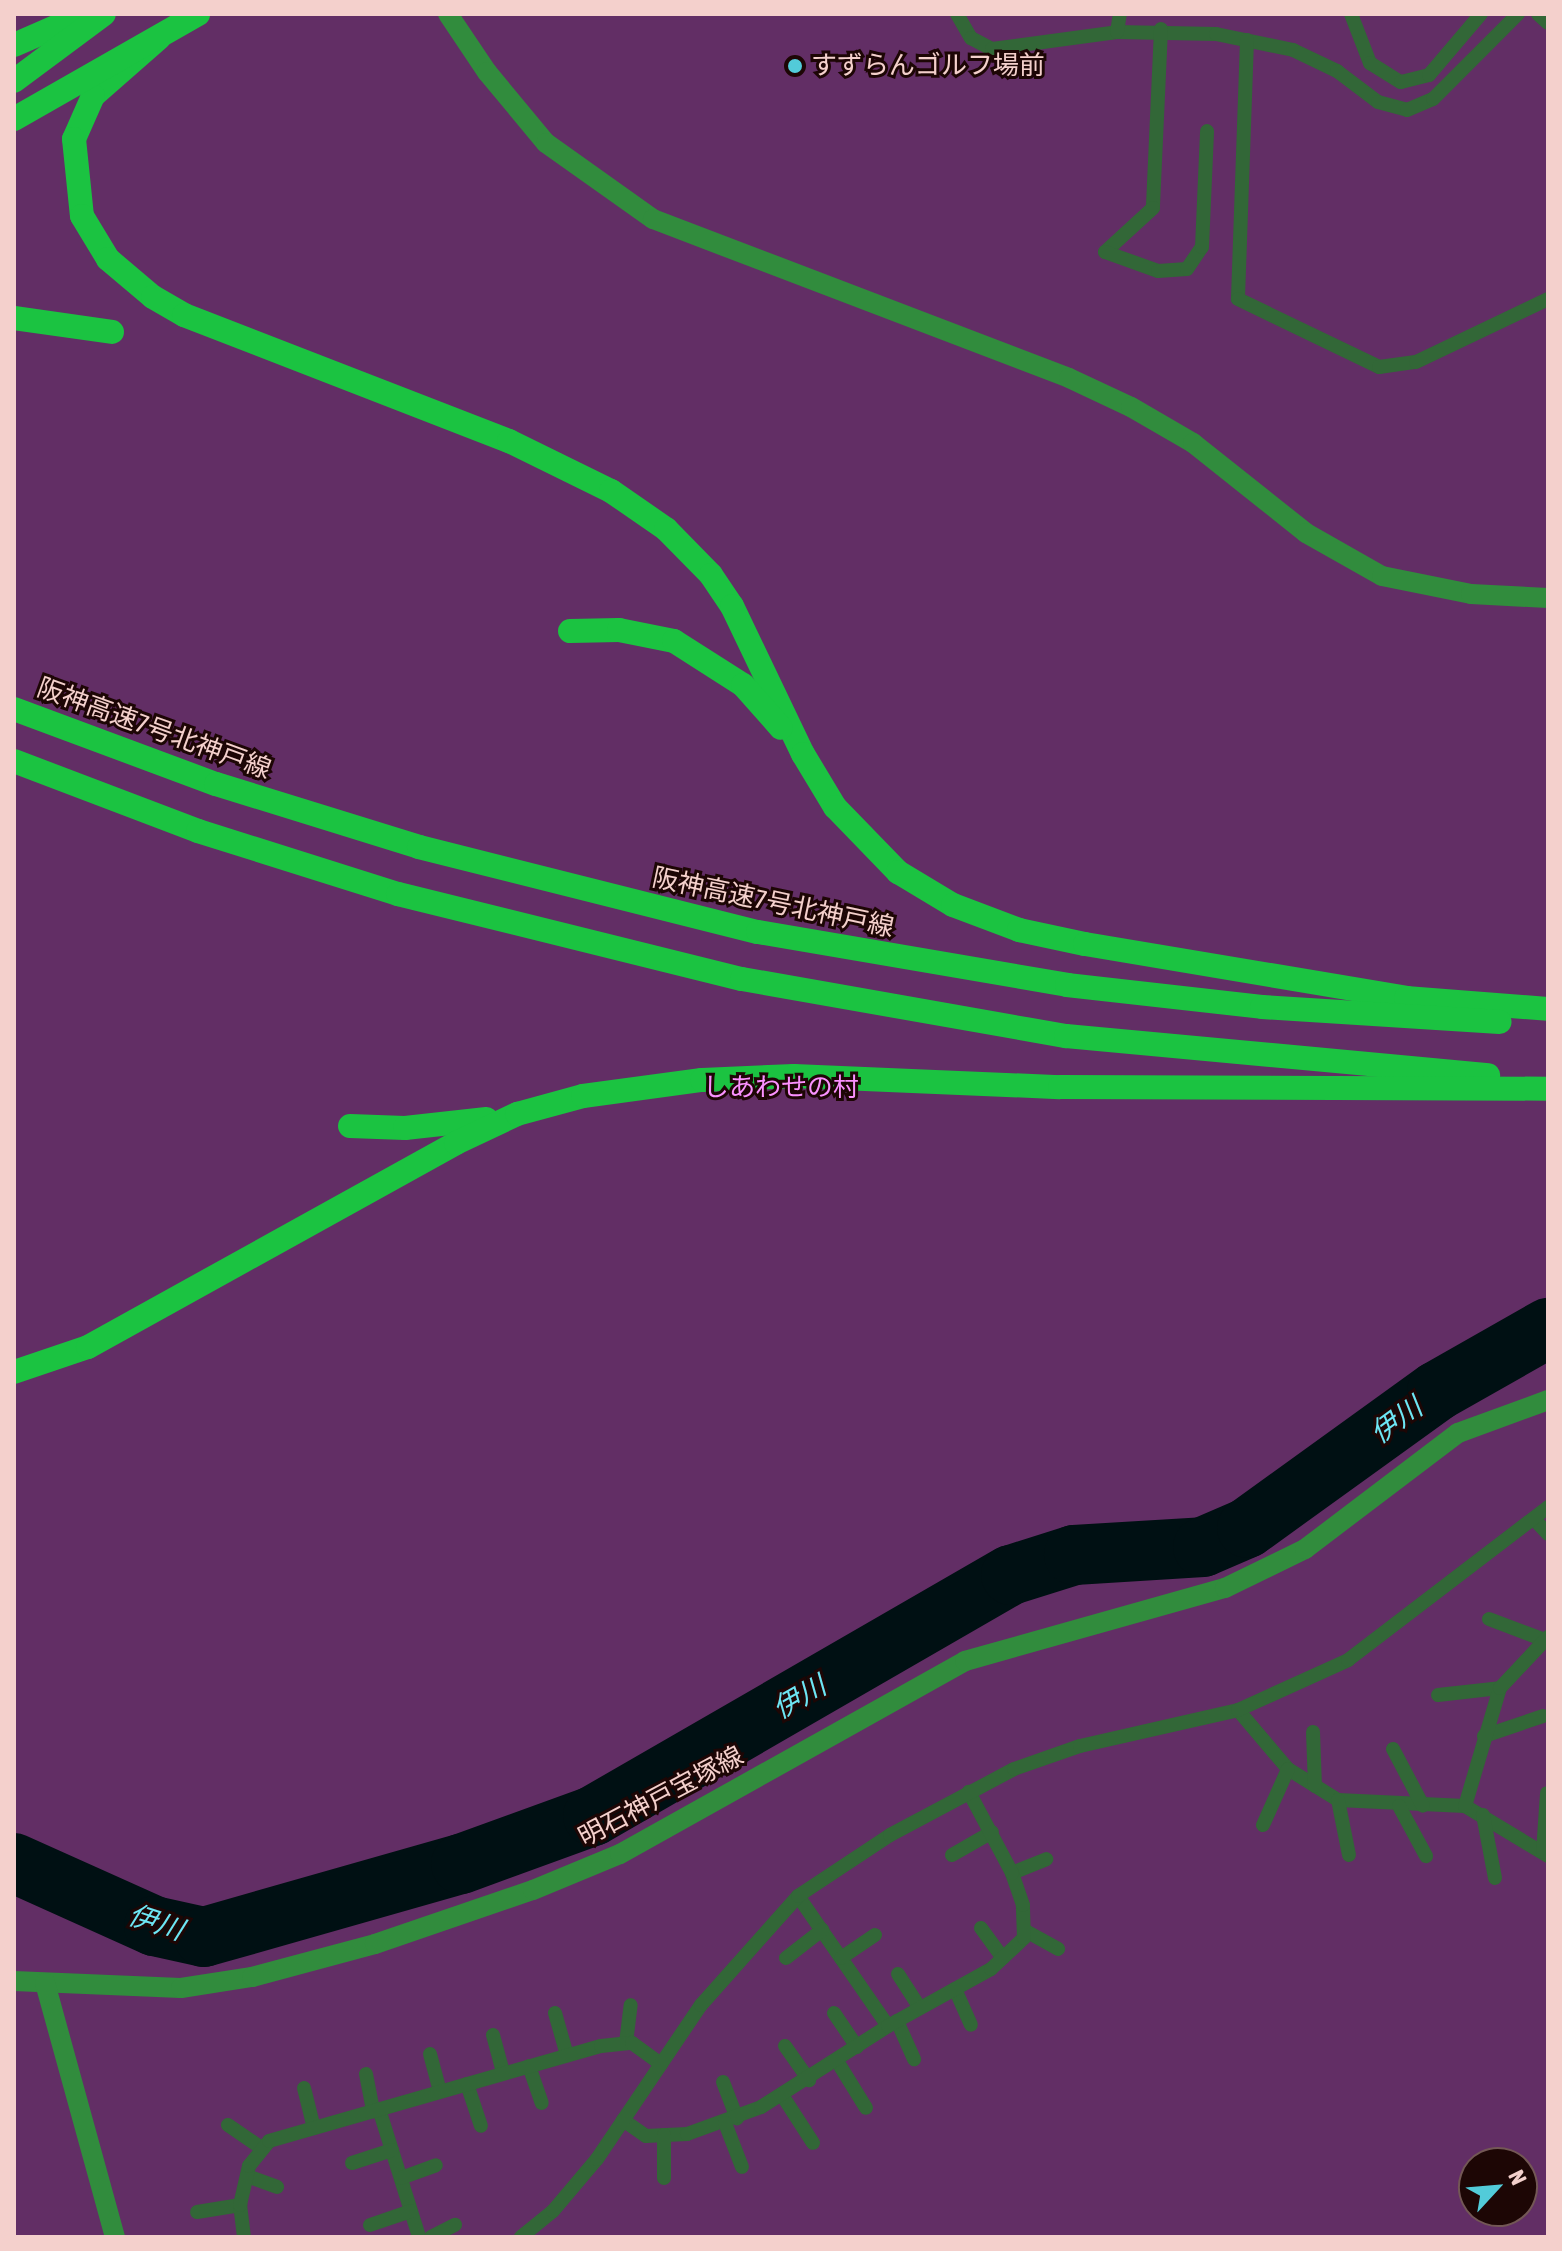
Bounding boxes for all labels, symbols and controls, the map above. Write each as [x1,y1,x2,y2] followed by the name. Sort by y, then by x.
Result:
[811,50,1045,82] place label: すずらんゴルフ場前
[786,57,804,75] marker: すずらんゴルフ場前
[33,672,275,786] street label: 阪神高速7号北神戸線
[649,862,897,944] street label: 阪神高速7号北神戸線
[703,1072,859,1104] park label: しあわせの村
[1363,1390,1429,1450] water label: 伊川
[766,1668,832,1726] water label: 伊川
[573,1741,749,1853] street label: 明石神戸宝塚線
[124,1897,188,1947] water label: 伊川
[1458,2147,1538,2227] north arrow
[1503,2166,1532,2189] text: N

